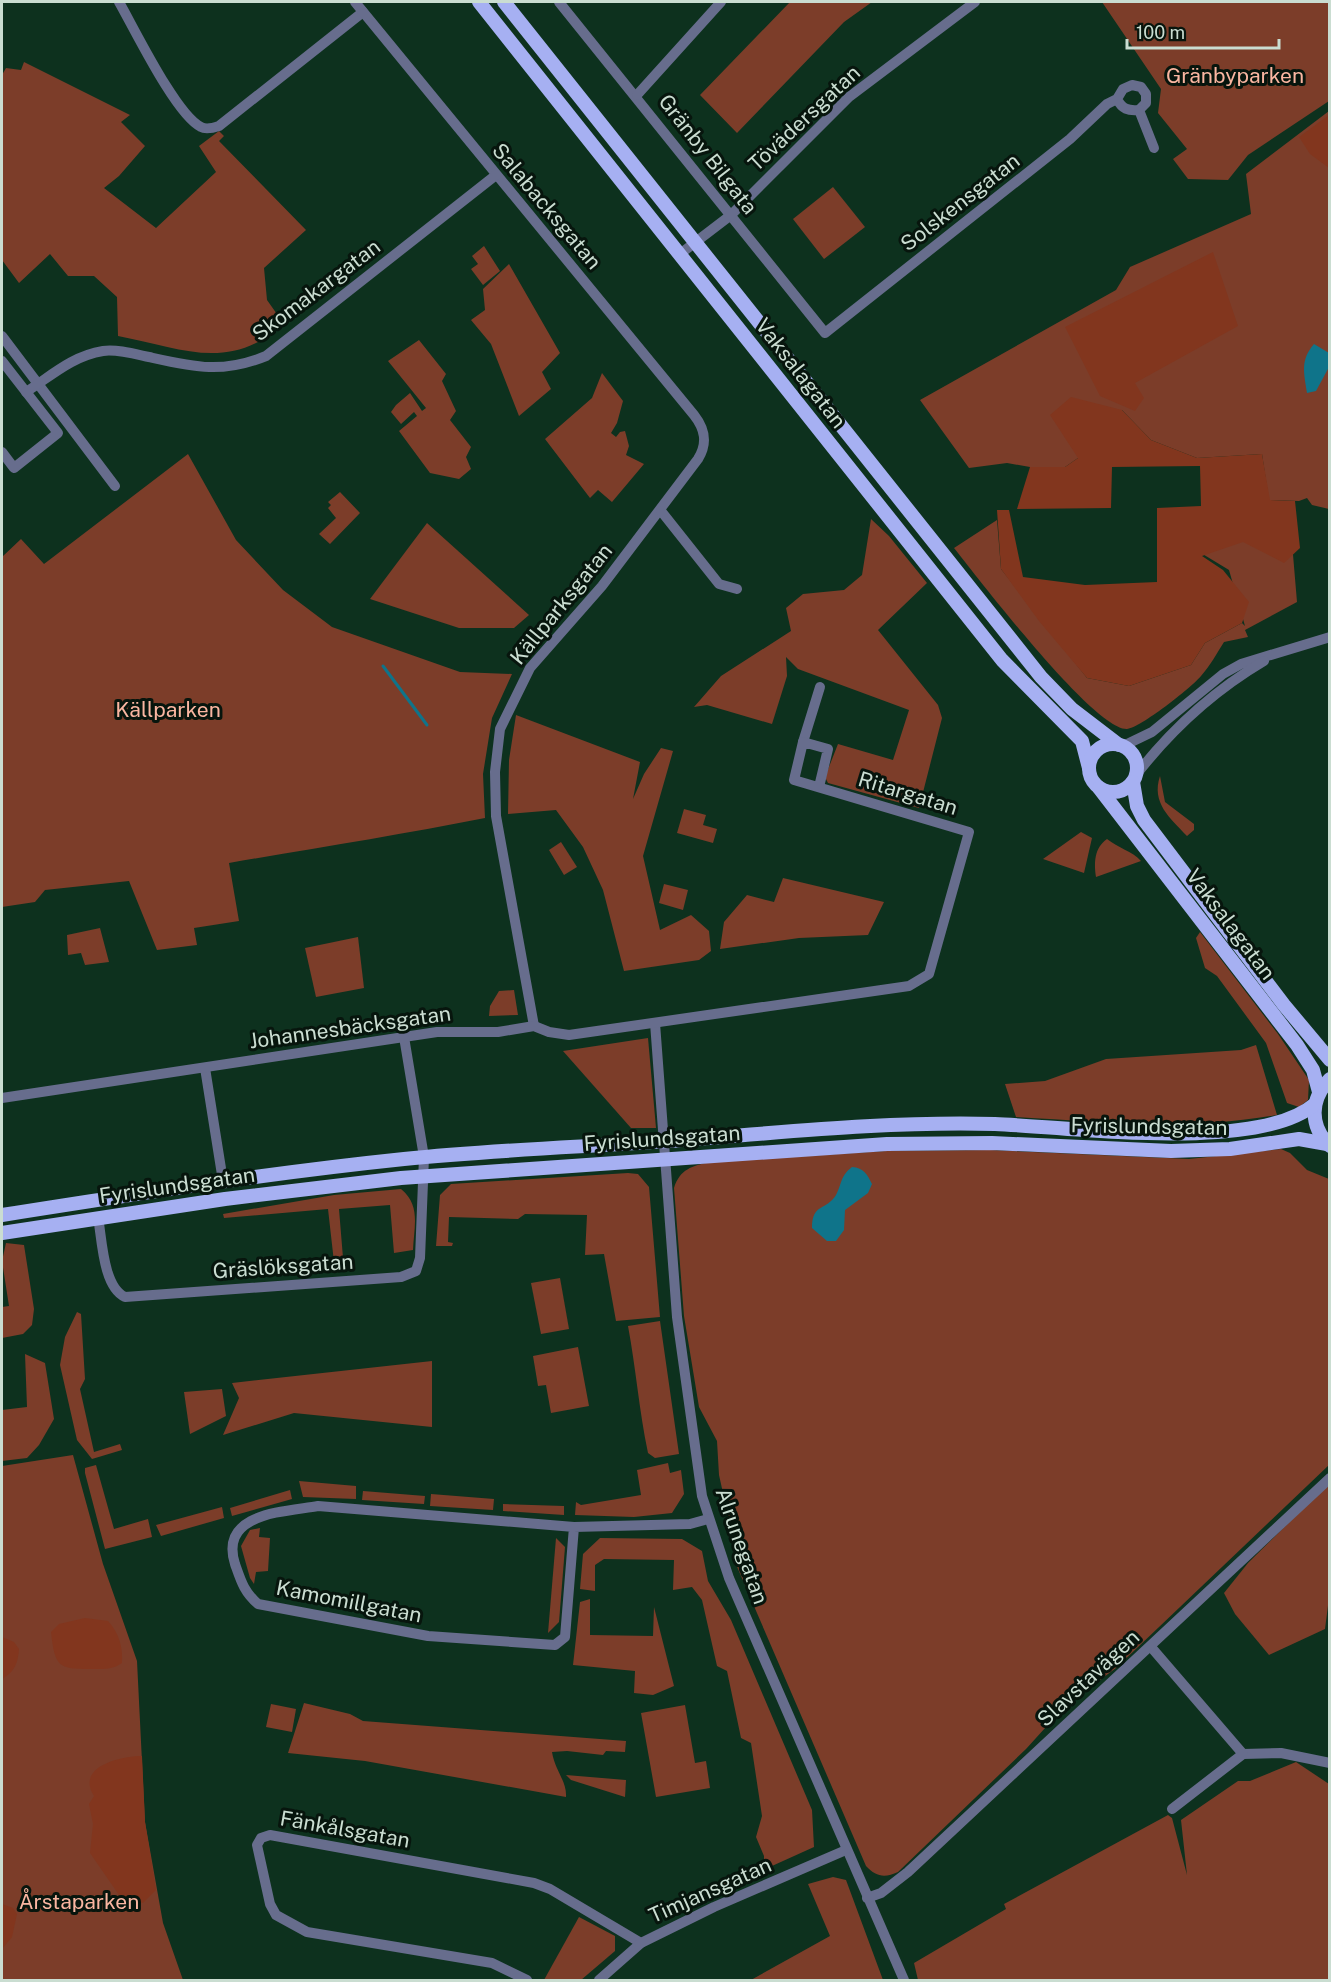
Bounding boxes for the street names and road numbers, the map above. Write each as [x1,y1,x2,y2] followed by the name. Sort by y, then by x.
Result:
[743,60,865,176] street label: Tövädersgatan
[653,89,763,219] street label: Gränby Bilgata
[487,138,607,274] street label: Salabacksgatan
[895,148,1025,256] street label: Solskensgatan
[247,234,385,346] street label: Skomakargatan
[750,313,852,433] street label: Vaksalagatan
[505,539,617,669] street label: Källparksgatan
[855,766,961,820] street label: Ritargatan
[1181,864,1281,984] street label: Vaksalagatan
[247,1000,453,1054] street label: Johannesbäcksgatan
[1070,1112,1228,1140] street label: Fyrislundsgatan
[583,1120,741,1156] street label: Fyrislundsgatan
[98,1162,256,1208] street label: Fyrislundsgatan
[212,1249,354,1283] street label: Gräslöksgatan
[710,1485,774,1607] street label: Alrunegatan
[274,1575,424,1627] street label: Kamomillgatan
[1032,1624,1144,1732] street label: Slavstavägen
[278,1805,412,1853] street label: Fänkålsgatan
[645,1852,775,1928] street label: Timjansgatan

